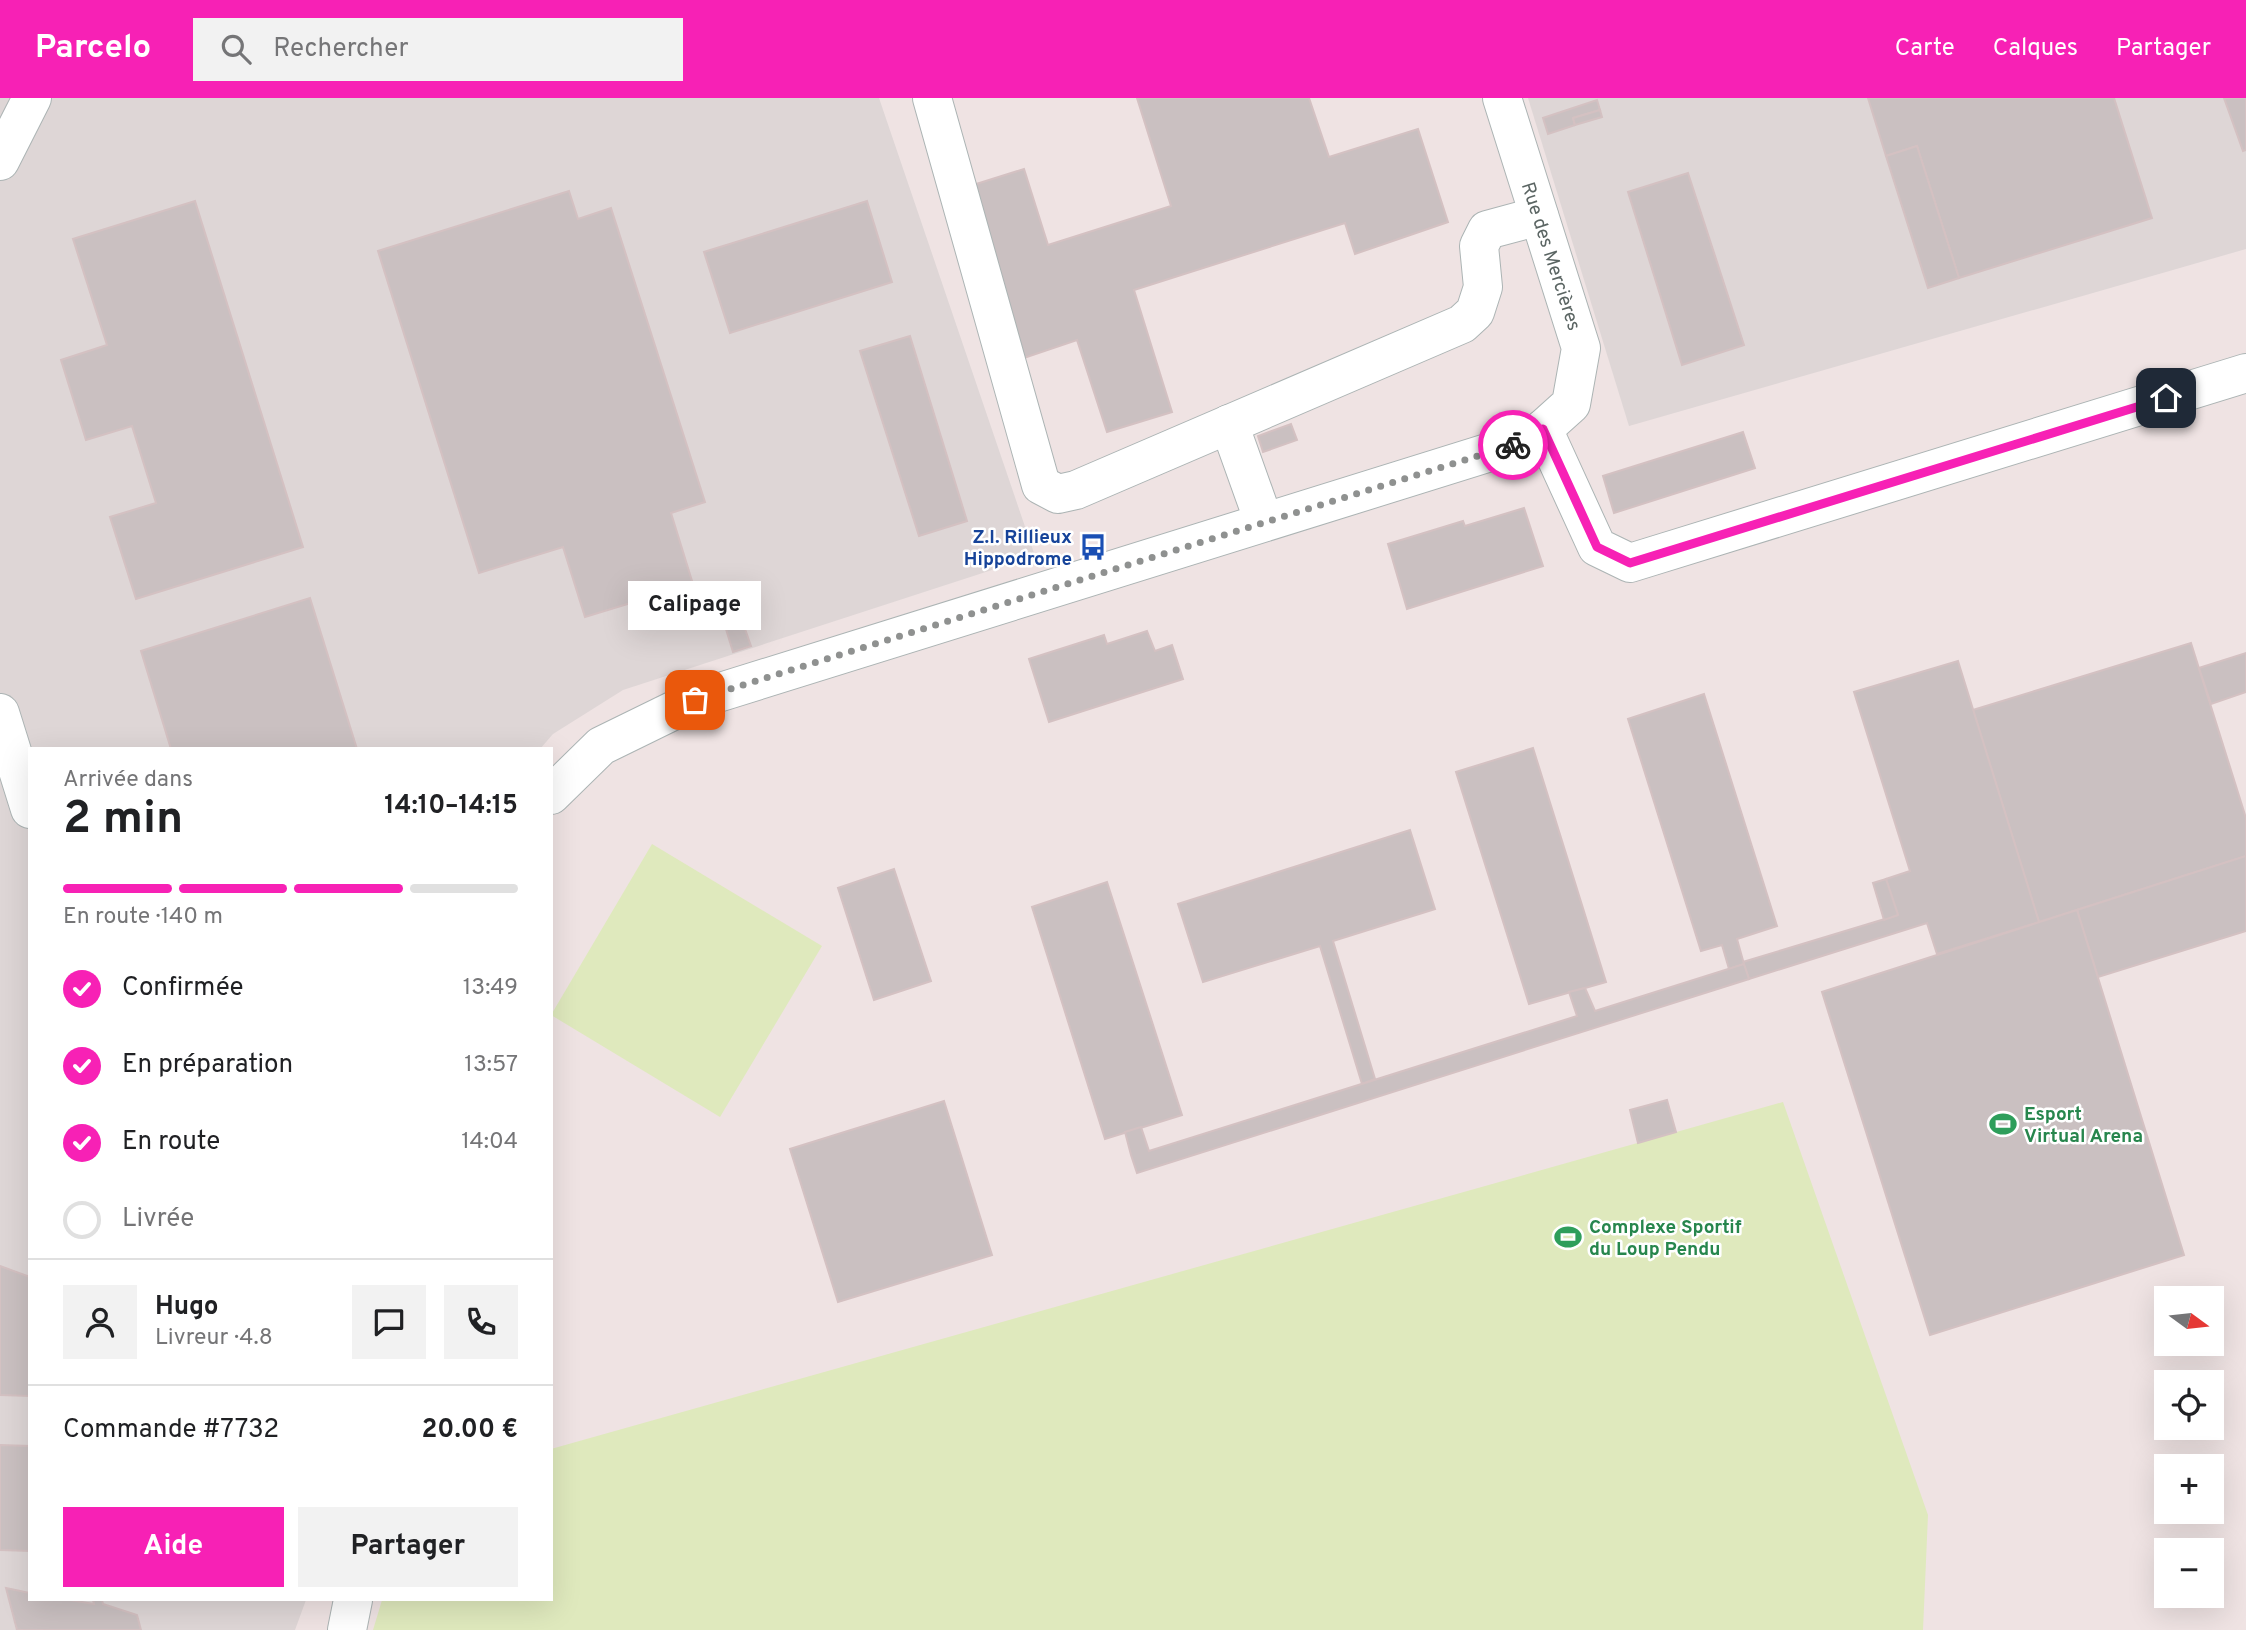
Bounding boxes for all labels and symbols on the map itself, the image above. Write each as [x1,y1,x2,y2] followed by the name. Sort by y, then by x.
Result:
[1515,179,1585,334] street label: Rue des Mercières
[2136,368,2196,428] pin
[1478,410,1548,480] courier
[964,526,1072,572] place label: Z.I. Rillieux Hippodrome
[1078,532,1108,562] bus stop icon: Z.I. Rillieux Hippodrome
[628,581,762,630] callout: Calipage
[665,670,725,730] pin
[2024,1103,2143,1149] place label: Esport Virtual Arena
[1988,1109,2018,1139] sports icon: Esport Virtual Arena
[1589,1216,1742,1262] place label: Complexe Sportif du Loup Pendu
[1553,1222,1583,1252] sports icon: Complexe Sportif du Loup Pendu
[2154,1286,2224,1356] north arrow

